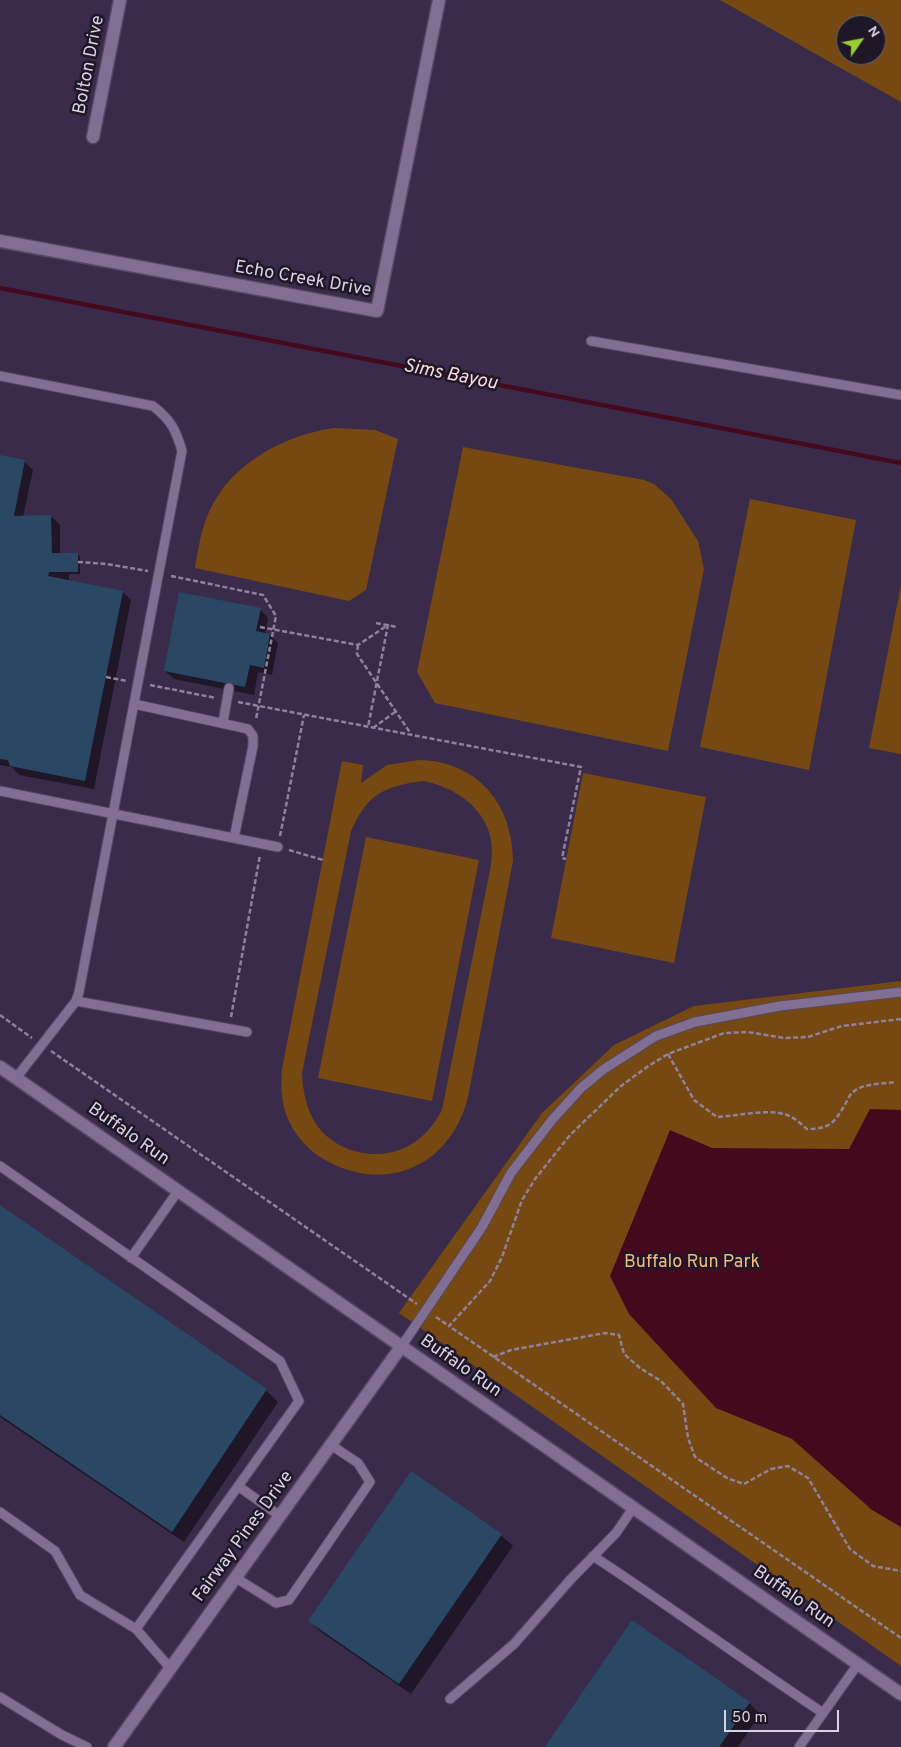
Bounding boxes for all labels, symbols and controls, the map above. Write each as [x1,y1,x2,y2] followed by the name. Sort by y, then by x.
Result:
[70,14,110,116] street label: Bolton Drive
[836,15,886,65] north arrow
[863,23,883,41] text: N
[233,257,373,303] street label: Echo Creek Drive
[401,356,499,396] water label: Sims Bayou
[83,1099,173,1171] street label: Buffalo Run
[624,1252,760,1274] park label: Buffalo Run Park
[415,1331,505,1403] street label: Buffalo Run
[189,1467,299,1607] street label: Fairway Pines Drive
[748,1562,838,1634] street label: Buffalo Run
[726,1700,841,1732] scale bar
[732,1709,767,1728] text: 50 m

